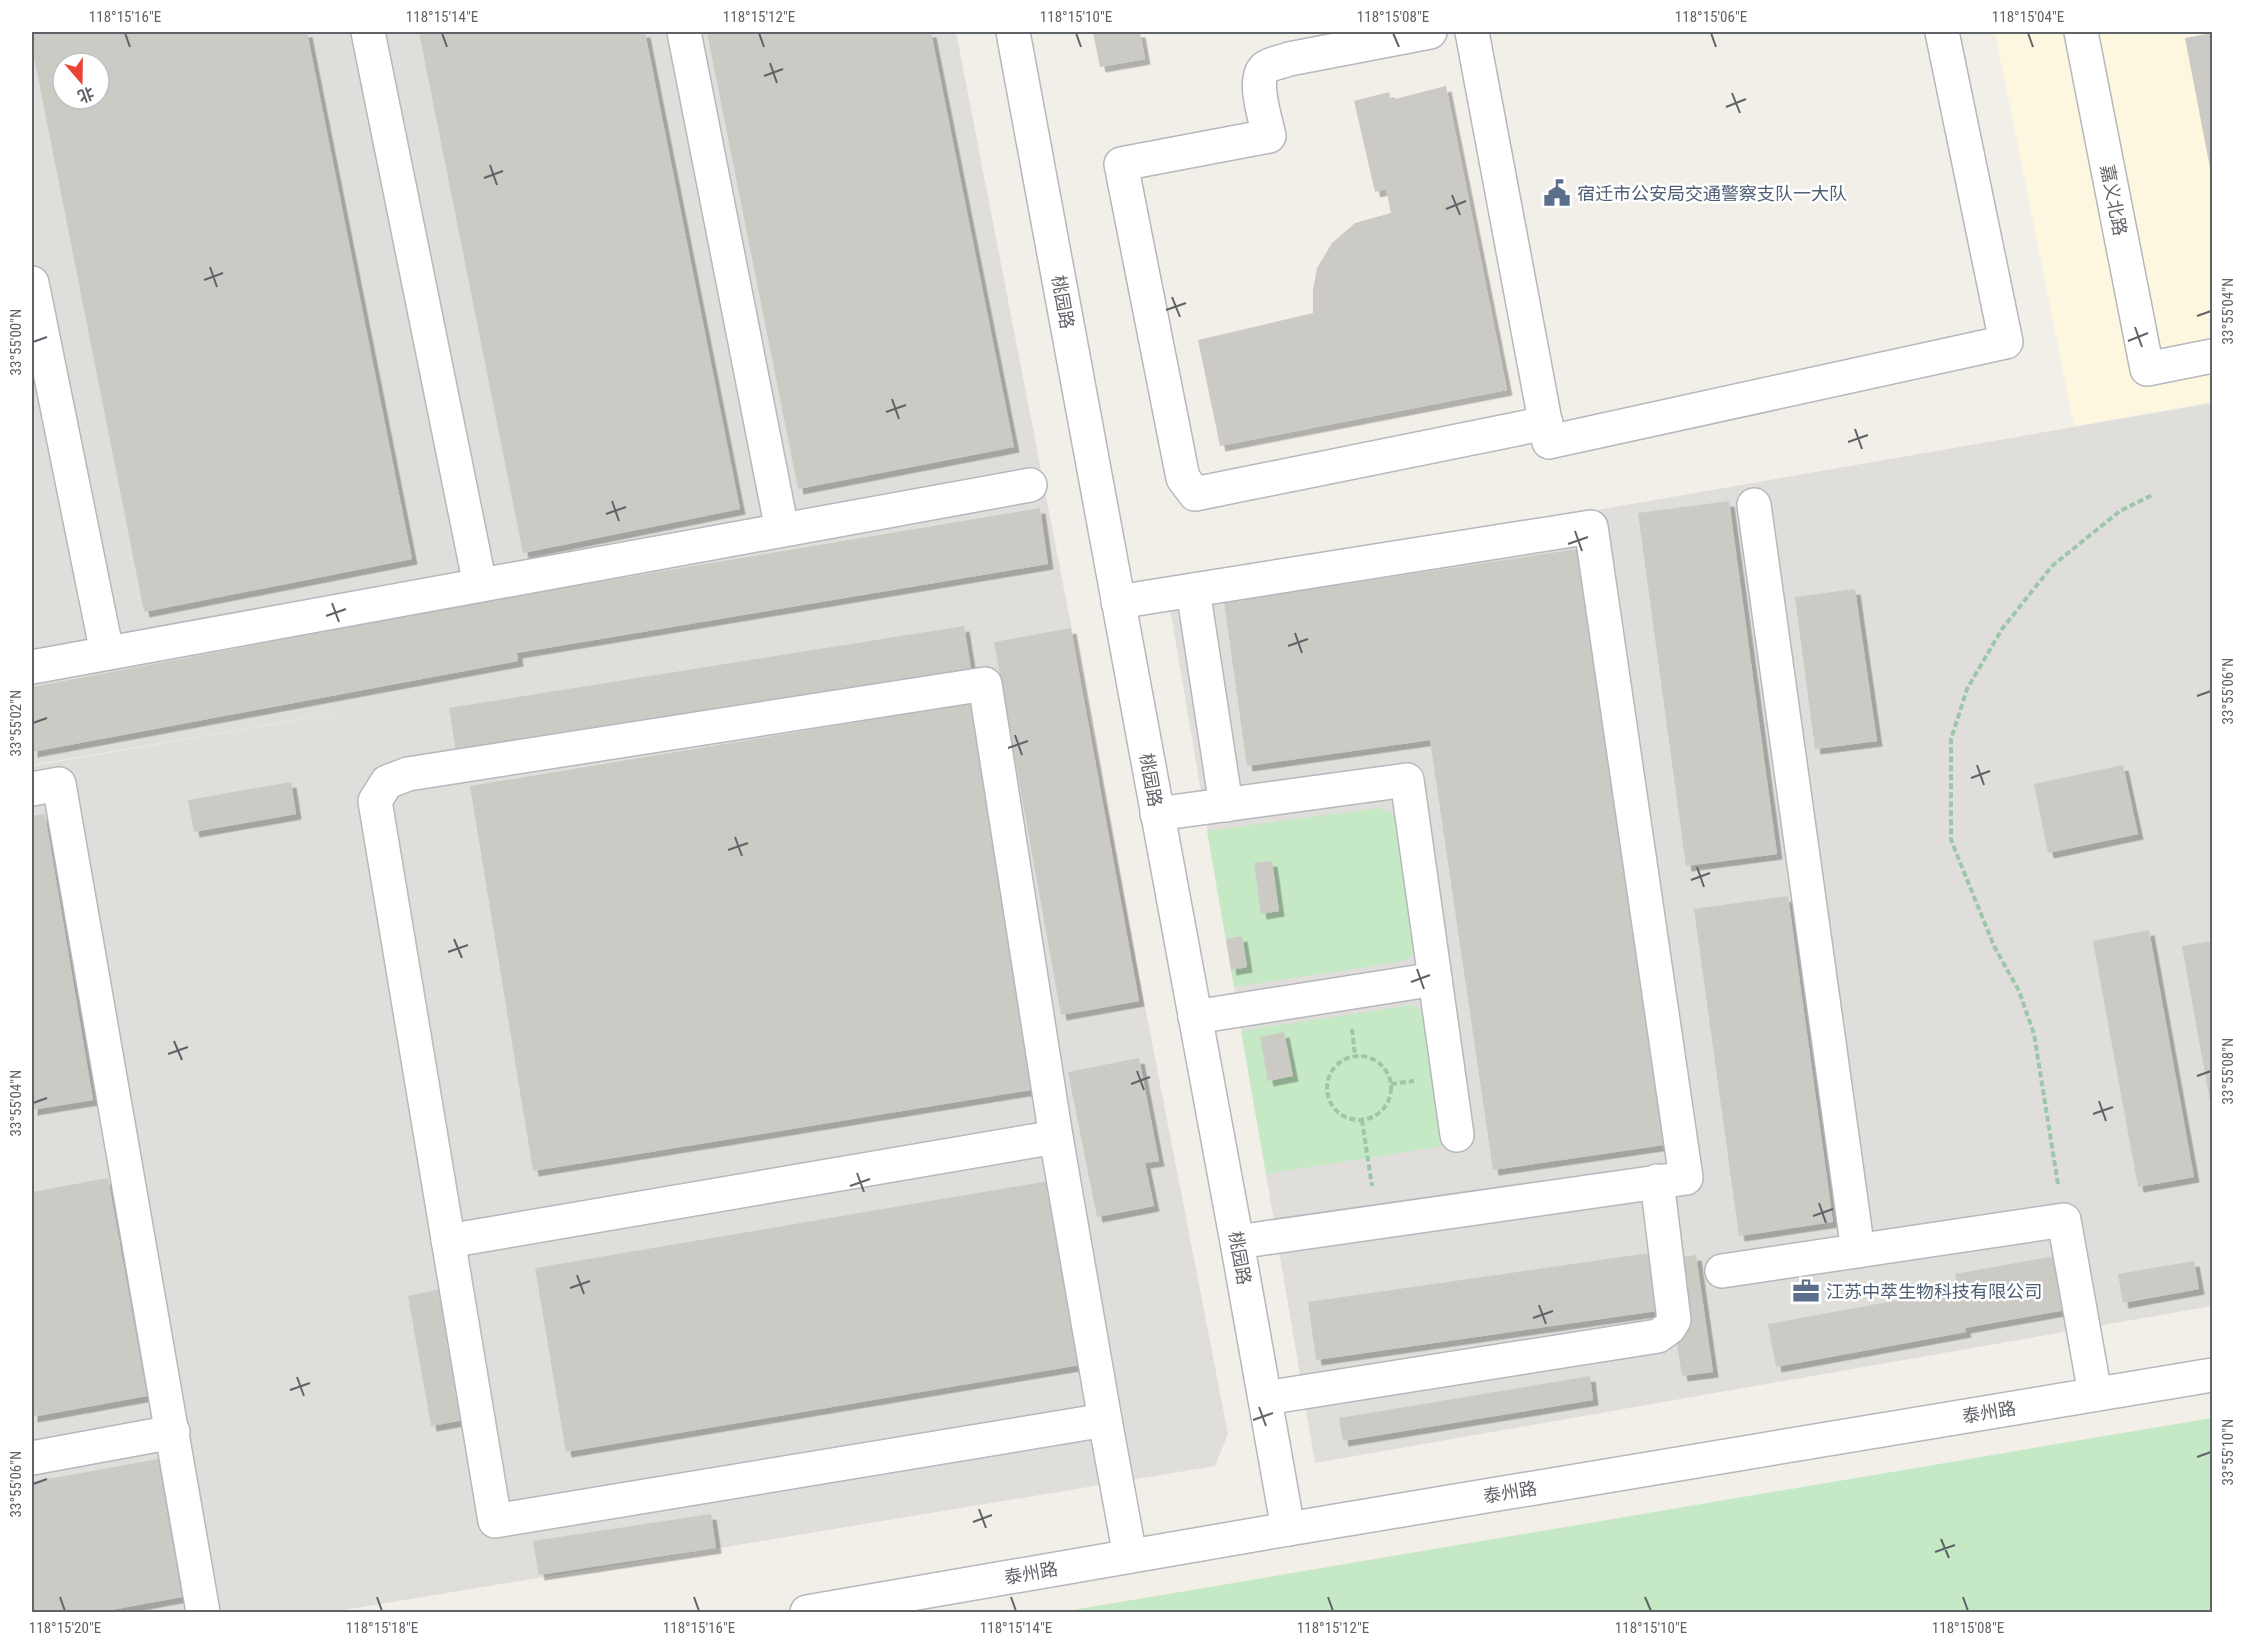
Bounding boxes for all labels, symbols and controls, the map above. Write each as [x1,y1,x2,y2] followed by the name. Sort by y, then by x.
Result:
[89,8,161,26] text: 118°15'16"E
[406,8,478,26] text: 118°15'14"E
[723,8,795,26] text: 118°15'12"E
[1040,8,1112,26] text: 118°15'10"E
[1357,8,1429,26] text: 118°15'08"E
[1675,8,1747,26] text: 118°15'06"E
[1992,8,2064,26] text: 118°15'04"E
[51,51,111,111] north arrow
[75,83,97,106] text: 北
[2097,163,2131,237] street label: 嘉义北路
[1542,178,1572,208] public building icon: 宿迁市公安局交通警察支队一大队
[1577,183,1847,204] place label: 宿迁市公安局交通警察支队一大队
[1048,274,1078,330] street label: 桃园路
[2219,278,2237,344] text: 33°55'04"N
[7,309,25,375] text: 33°55'00"N
[2219,658,2237,724] text: 33°55'06"N
[7,690,25,756] text: 33°55'02"N
[1136,752,1166,808] street label: 桃园路
[2219,1038,2237,1104] text: 33°55'08"N
[7,1070,25,1136] text: 33°55'04"N
[1225,1230,1255,1286] street label: 桃园路
[1791,1276,1821,1306] office icon: 江苏中萃生物科技有限公司
[1826,1281,2042,1302] place label: 江苏中萃生物科技有限公司
[1961,1397,2017,1427] street label: 泰州路
[2219,1419,2237,1485] text: 33°55'10"N
[7,1451,25,1517] text: 33°55'06"N
[1482,1477,1538,1507] street label: 泰州路
[1003,1558,1059,1588] street label: 泰州路
[29,1619,101,1637] text: 118°15'20"E
[346,1619,418,1637] text: 118°15'18"E
[663,1619,735,1637] text: 118°15'16"E
[980,1619,1052,1637] text: 118°15'14"E
[1297,1619,1369,1637] text: 118°15'12"E
[1615,1619,1687,1637] text: 118°15'10"E
[1932,1619,2004,1637] text: 118°15'08"E

